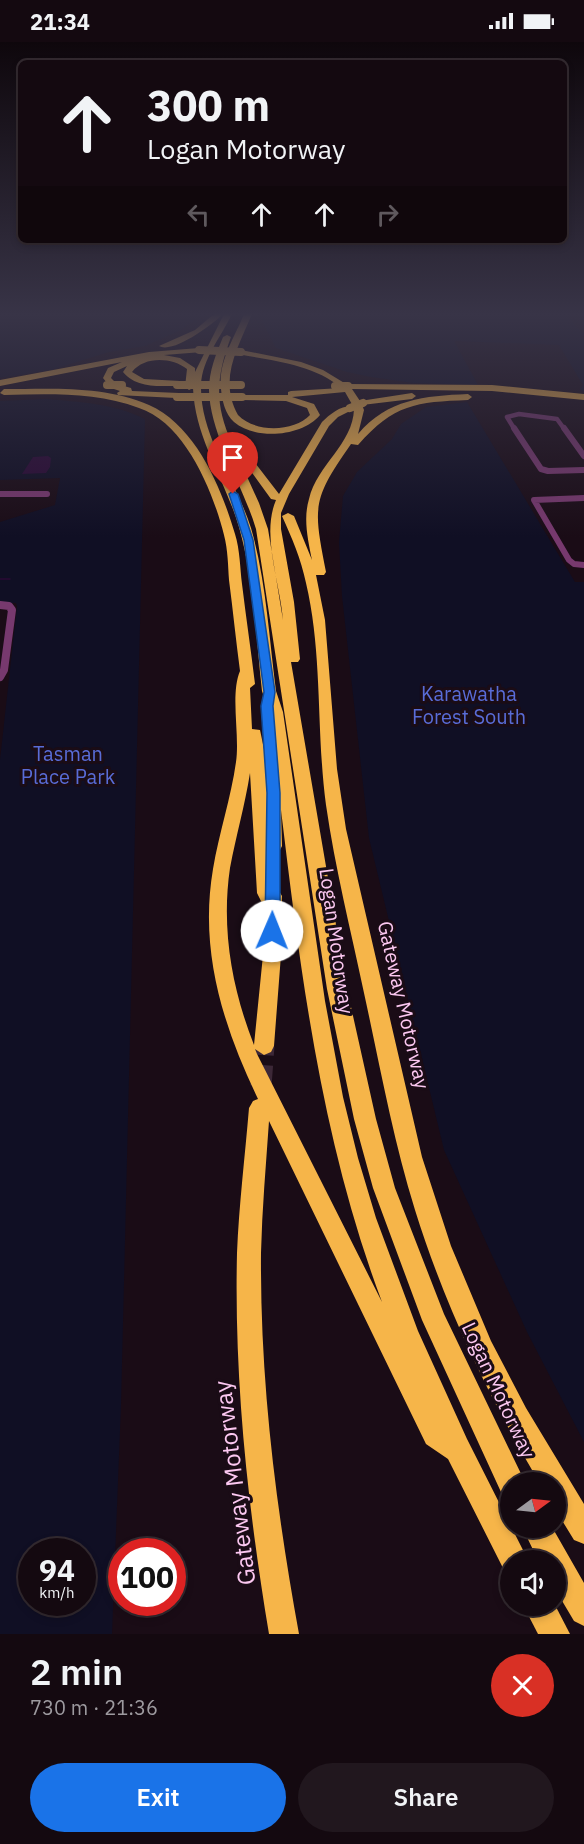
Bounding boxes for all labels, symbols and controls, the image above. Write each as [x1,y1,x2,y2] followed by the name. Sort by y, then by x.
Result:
[30,7,90,36] text: 21:34
[147,78,270,133] text: 300 m
[48,84,126,162] icon: ahead
[147,131,346,166] text: Logan Motorway
[182,198,215,231] icon: left
[245,198,278,231] icon: ahead
[308,198,341,231] icon: ahead
[371,198,404,231] icon: right
[207,432,258,494] pin
[216,441,249,474] icon: arrive
[412,680,526,730] park label: Karawatha Forest South
[21,740,116,790] park label: Tasman Place Park
[313,866,361,1016] street label: Logan Motorway
[240,899,304,963] position arrow
[372,918,436,1092] street label: Gateway Motorway
[456,1318,542,1462] street label: Logan Motorway
[206,1379,262,1587] street label: Gateway Motorway
[500,1472,566,1538] north arrow
[500,1472,566,1616] map controls
[108,1538,186,1616] speed limit sign: 100
[39,1550,75,1589] text: 94
[500,1550,566,1616] button: sound
[39,1583,75,1602] text: km/h
[30,1648,123,1695] text: 2 min
[491,1654,554,1717] button: close
[30,1694,158,1721] text: 730 m · 21:36
[30,1763,286,1832] button: Exit
[298,1763,554,1832] button: Share

